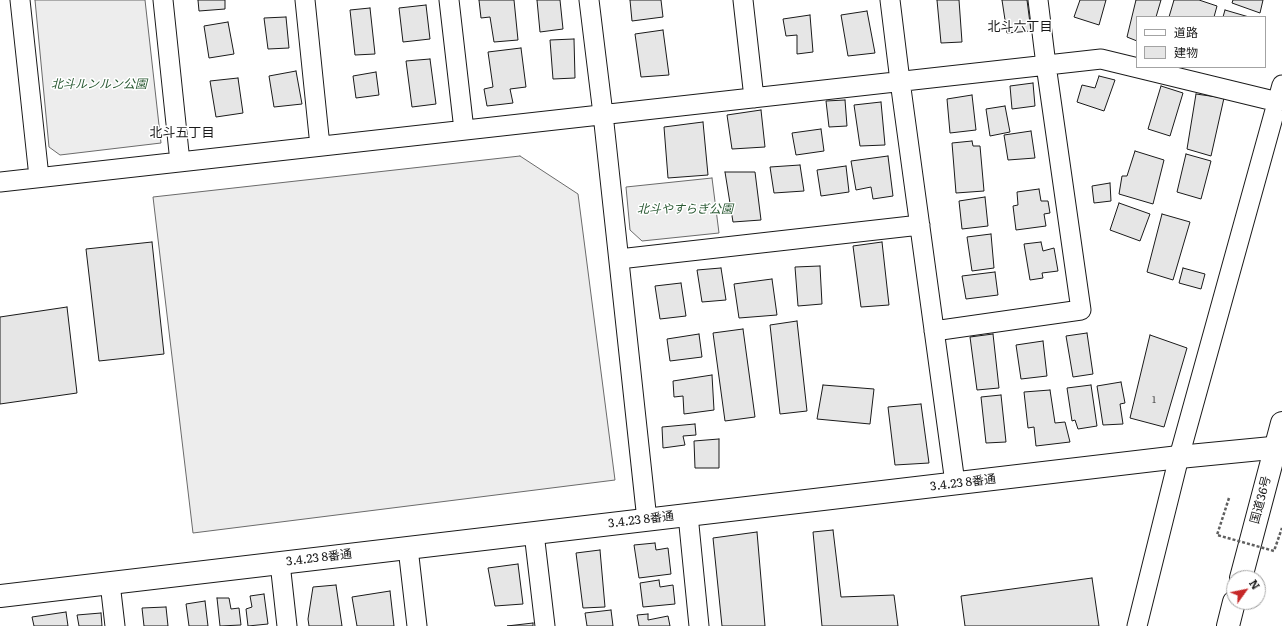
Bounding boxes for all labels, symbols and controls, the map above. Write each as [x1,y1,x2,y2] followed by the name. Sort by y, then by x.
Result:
[1136,16,1266,68] legend
[988,19,1052,35] district label: 北斗六丁目
[1174,23,1198,41] text: 道路
[1174,43,1198,61] text: 建物
[51,77,147,91] park label: 北斗ルンルン公園
[150,125,214,141] district label: 北斗五丁目
[637,202,733,216] park label: 北斗やすらぎ公園
[1152,394,1156,406] house number: 1
[929,472,997,494] street label: 3.4.23 8番通
[1248,474,1274,526] street label: 国道36号
[607,509,675,531] street label: 3.4.23 8番通
[285,547,353,569] street label: 3.4.23 8番通
[1226,570,1266,610] north arrow
[1246,576,1264,592] text: N

